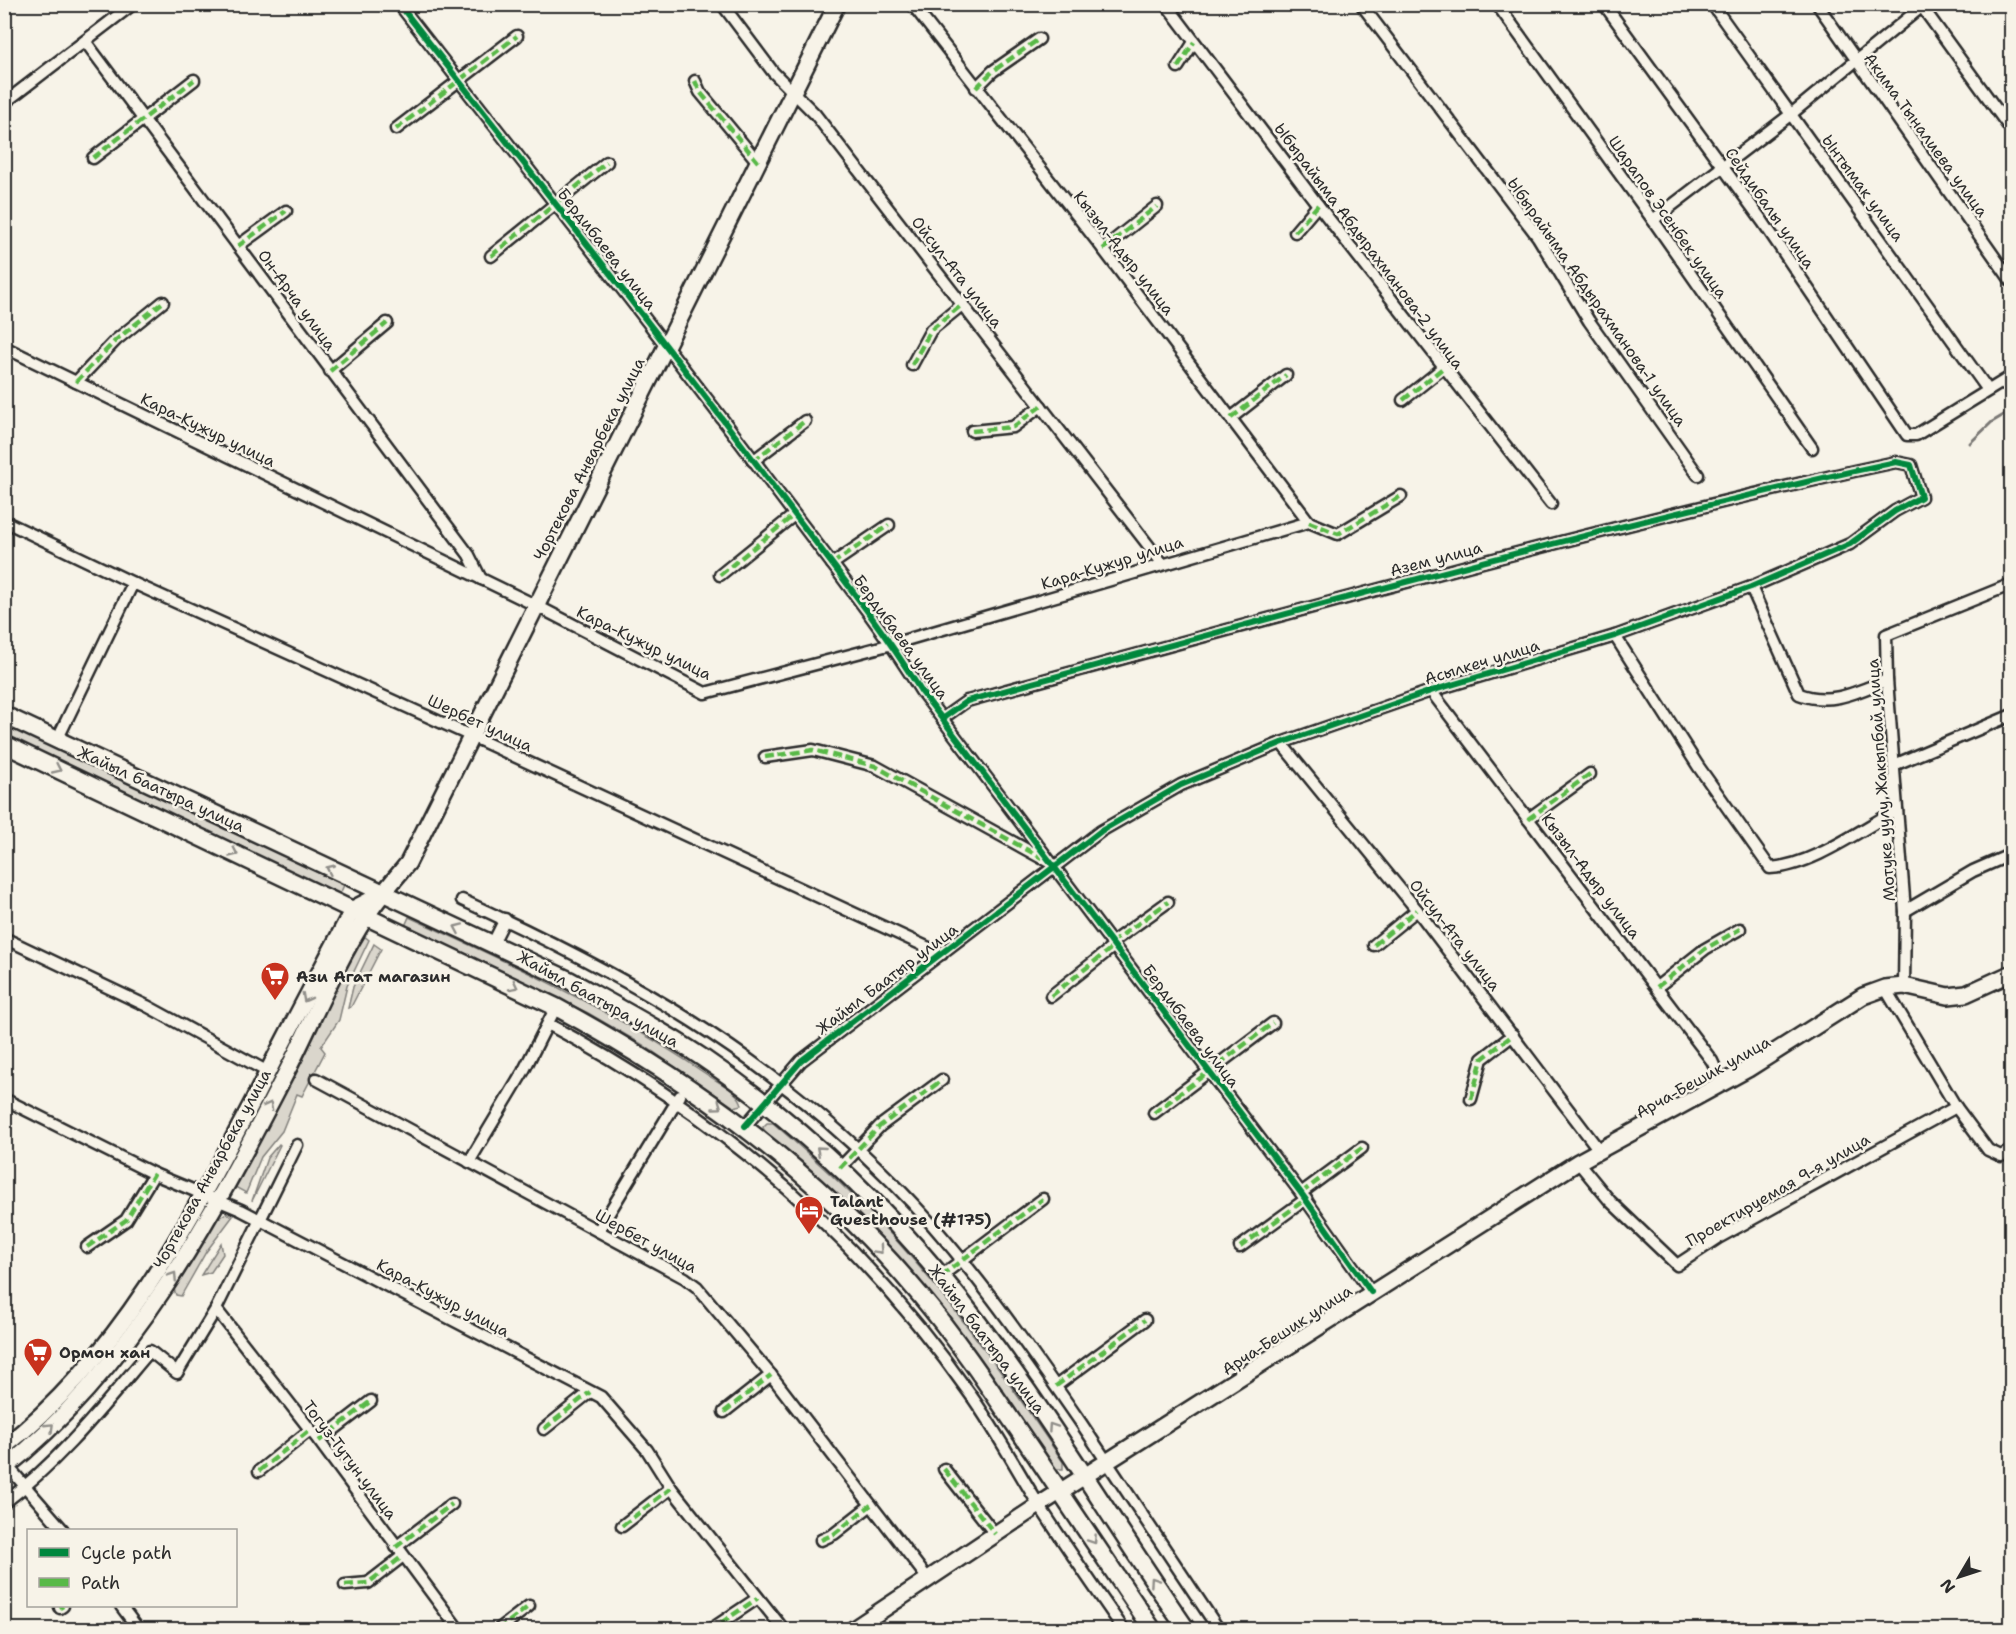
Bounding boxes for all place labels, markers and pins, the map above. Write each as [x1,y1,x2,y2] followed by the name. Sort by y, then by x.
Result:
[259,960,291,1002] supermarket icon: Ази Агат магазин
[296,966,451,987] place label: Ази Агат магазин
[830,1191,991,1230] place label: Talant Guesthouse (#175)
[793,1194,825,1236] hotel icon: Talant Guesthouse (#175)
[22,1336,54,1378] supermarket icon: Ормон хан
[59,1342,150,1363] place label: Ормон хан

